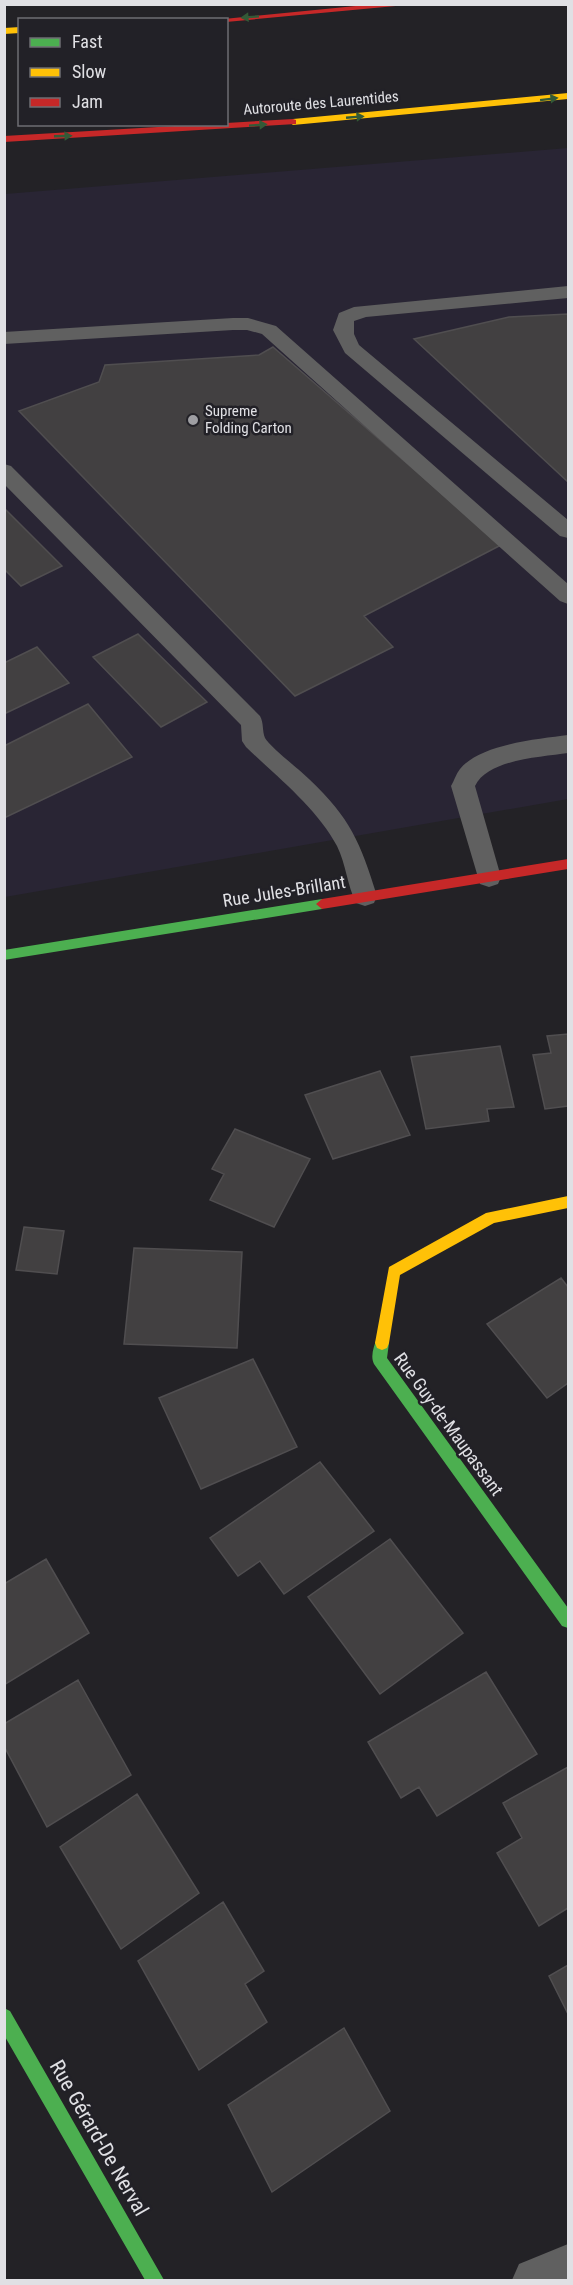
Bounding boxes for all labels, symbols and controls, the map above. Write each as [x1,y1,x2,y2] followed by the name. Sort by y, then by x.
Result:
[241,12,260,22] one-way arrow
[18,18,228,126] legend
[72,31,103,52] text: Fast
[72,61,107,82] text: Slow
[243,87,400,119] street label: Autoroute des Laurentides
[72,91,103,112] text: Jam
[539,94,558,103] one-way arrow
[345,113,364,122] one-way arrow
[248,121,267,130] one-way arrow
[53,132,72,141] one-way arrow
[205,402,292,437] place label: Supreme Folding Carton
[186,413,200,427] marker: Supreme Folding Carton
[221,871,347,911] street label: Rue Jules-Brillant
[390,1348,508,1500] street label: Rue Guy-de-Maupassant
[45,2056,153,2220] street label: Rue Gérard-De Nerval

